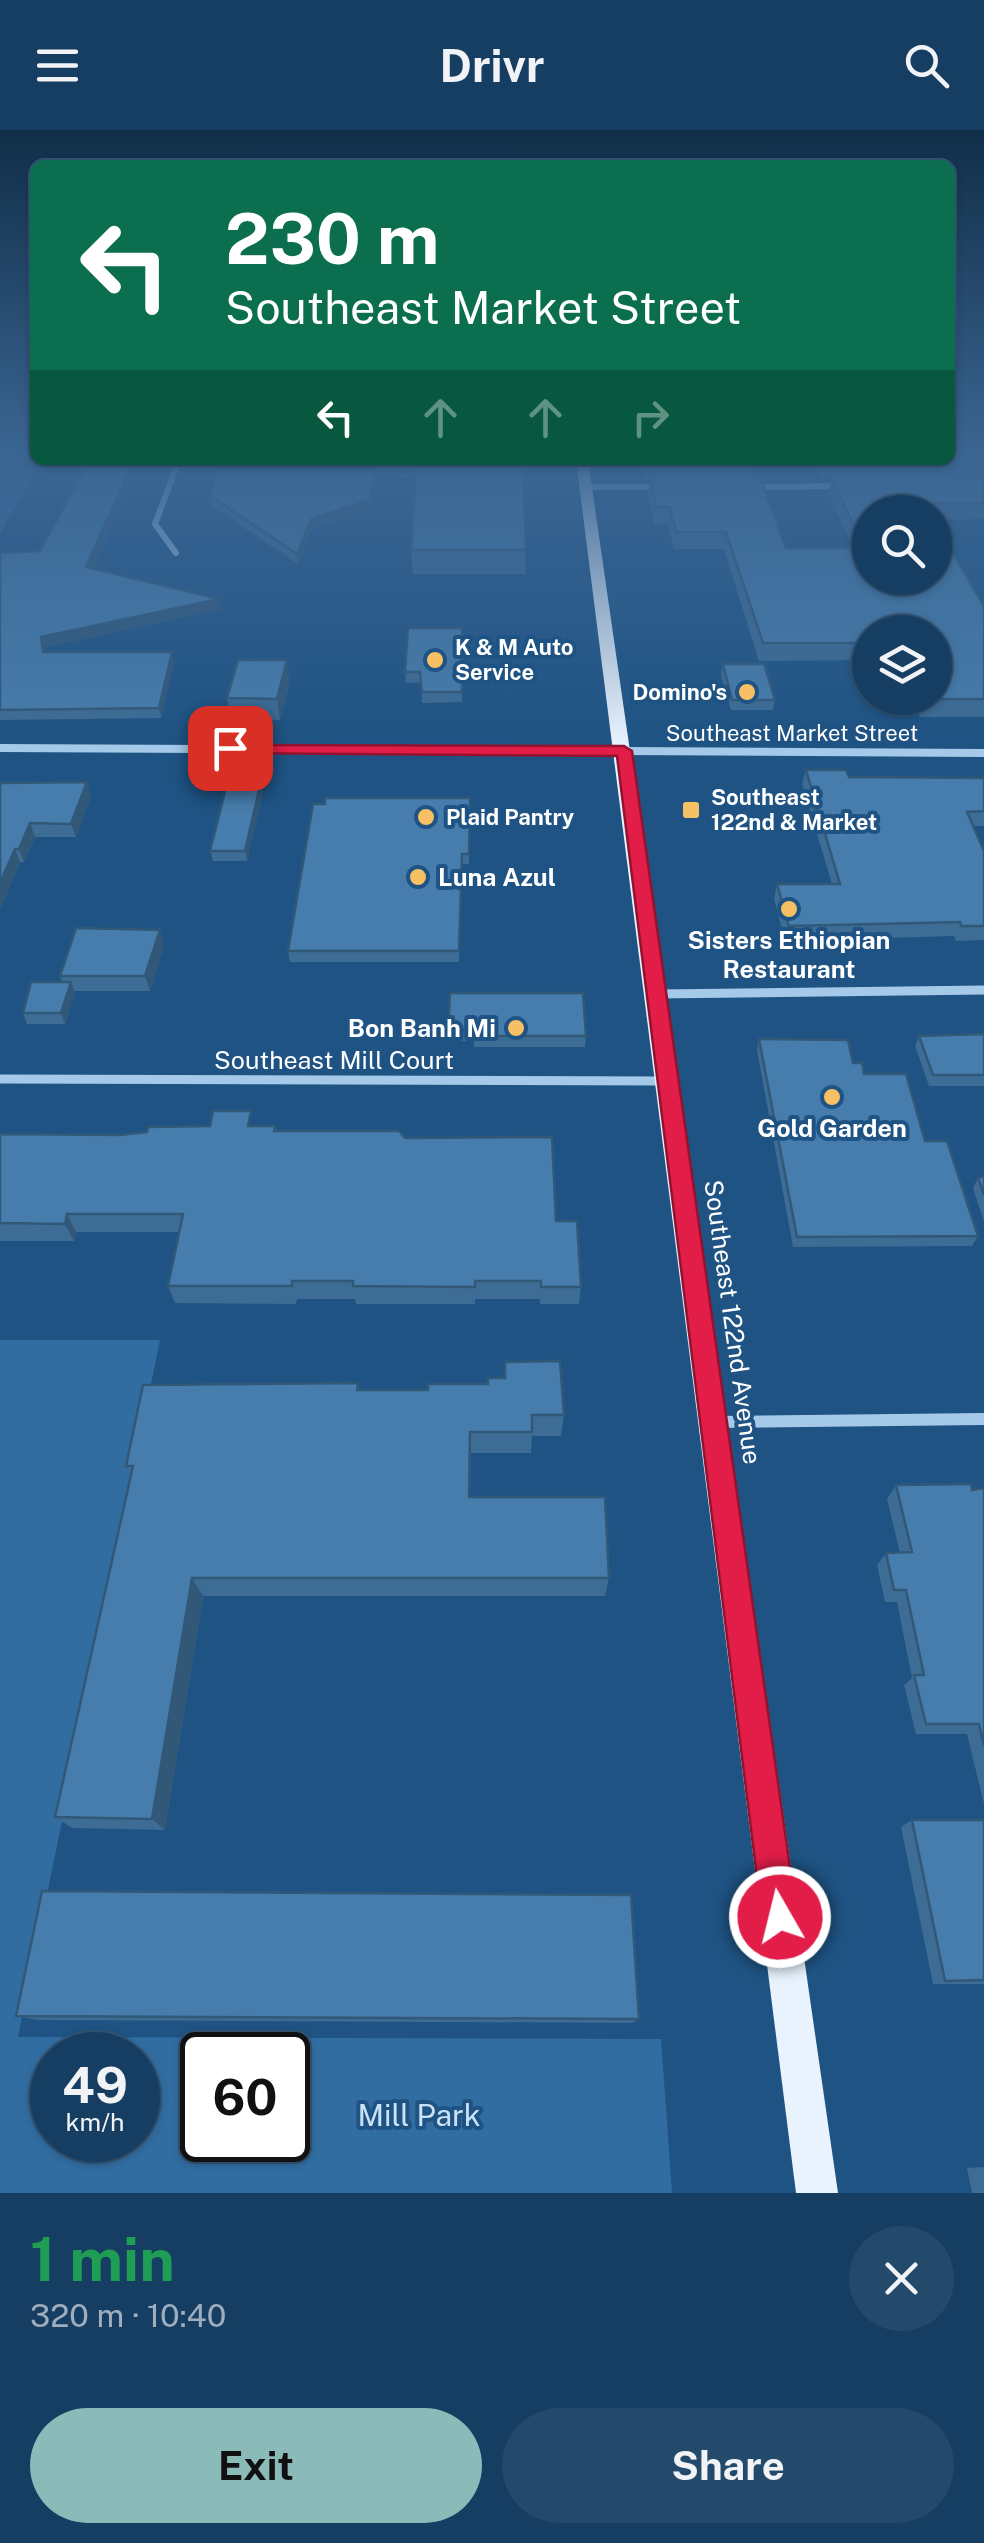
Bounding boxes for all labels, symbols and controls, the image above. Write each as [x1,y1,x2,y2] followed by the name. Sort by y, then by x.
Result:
[30,38,85,93] icon: menu
[899,38,954,93] icon: search
[440,39,544,92] text: Drivr
[225,197,439,280] text: 230 m
[60,200,190,330] icon: left
[225,281,741,334] text: Southeast Market Street
[308,390,363,445] icon: left
[413,390,468,445] icon: ahead
[518,390,573,445] icon: ahead
[623,390,678,445] icon: right
[852,495,952,715] map controls
[852,495,952,595] button: search
[852,615,952,715] button: layers
[455,634,573,685] place label: K & M Auto Service
[424,649,446,671] marker: K & M Auto Service
[632,679,727,705] place label: Domino's
[736,681,758,703] marker: Domino's
[188,706,273,791] pin
[666,720,918,746] street label: Southeast Market Street
[203,721,258,776] icon: arrive
[711,784,877,835] place label: Southeast 122nd & Market
[680,799,702,821] marker: Southeast 122nd & Market
[446,804,575,830] place label: Plaid Pantry
[415,806,437,828] marker: Plaid Pantry
[438,862,556,892] place label: Luna Azul
[407,866,429,888] marker: Luna Azul
[778,898,800,920] marker: Sisters Ethiopian Restaurant
[688,925,890,984] place label: Sisters Ethiopian Restaurant
[348,1013,496,1043] place label: Bon Banh Mi
[505,1017,527,1039] marker: Bon Banh Mi
[214,1045,454,1075] street label: Southeast Mill Court
[821,1086,843,1108] marker: Gold Garden
[757,1113,907,1143] place label: Gold Garden
[698,1178,768,1466] street label: Southeast 122nd Avenue
[728,1865,832,1969] position arrow
[180,2032,310,2162] speed limit sign: 60
[62,2055,128,2114] text: 49
[357,2097,481,2133] park label: Mill Park
[66,2107,124,2137] text: km/h
[30,2224,175,2295] text: 1 min
[849,2226,954,2331] button: close
[30,2297,226,2334] text: 320 m · 10:40
[30,2408,482,2523] button: Exit
[502,2408,954,2523] button: Share

